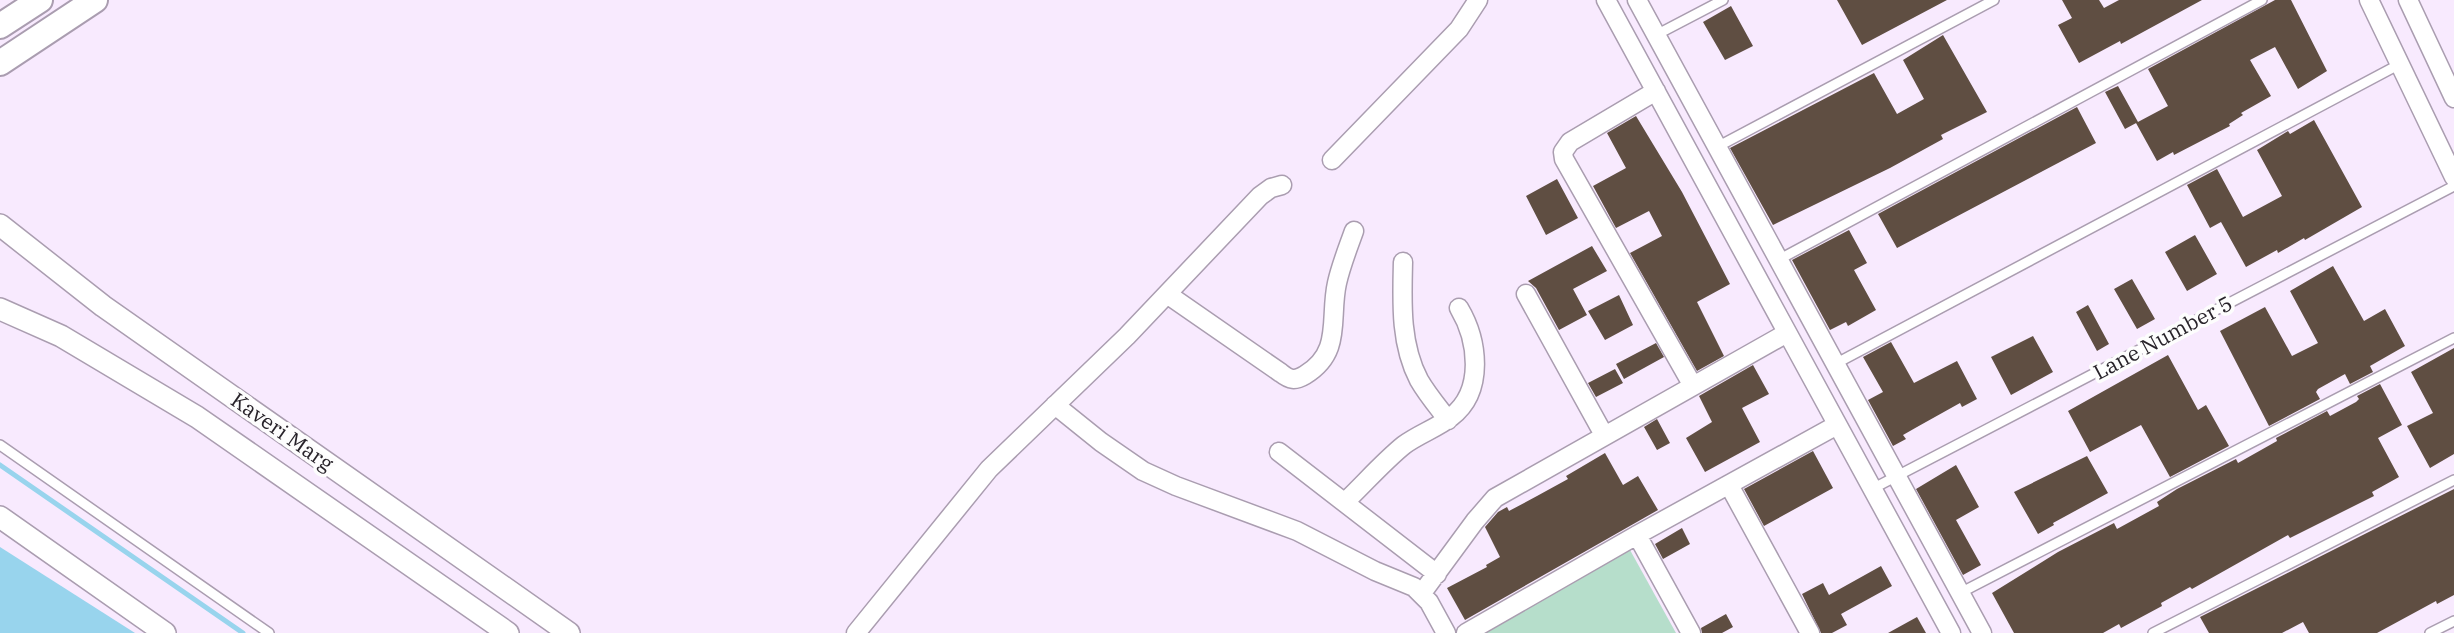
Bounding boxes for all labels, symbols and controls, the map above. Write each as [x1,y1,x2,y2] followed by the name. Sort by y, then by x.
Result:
[2088,289,2237,386] street label: Lane Number 5
[226,386,340,477] street label: Kaveri Marg

